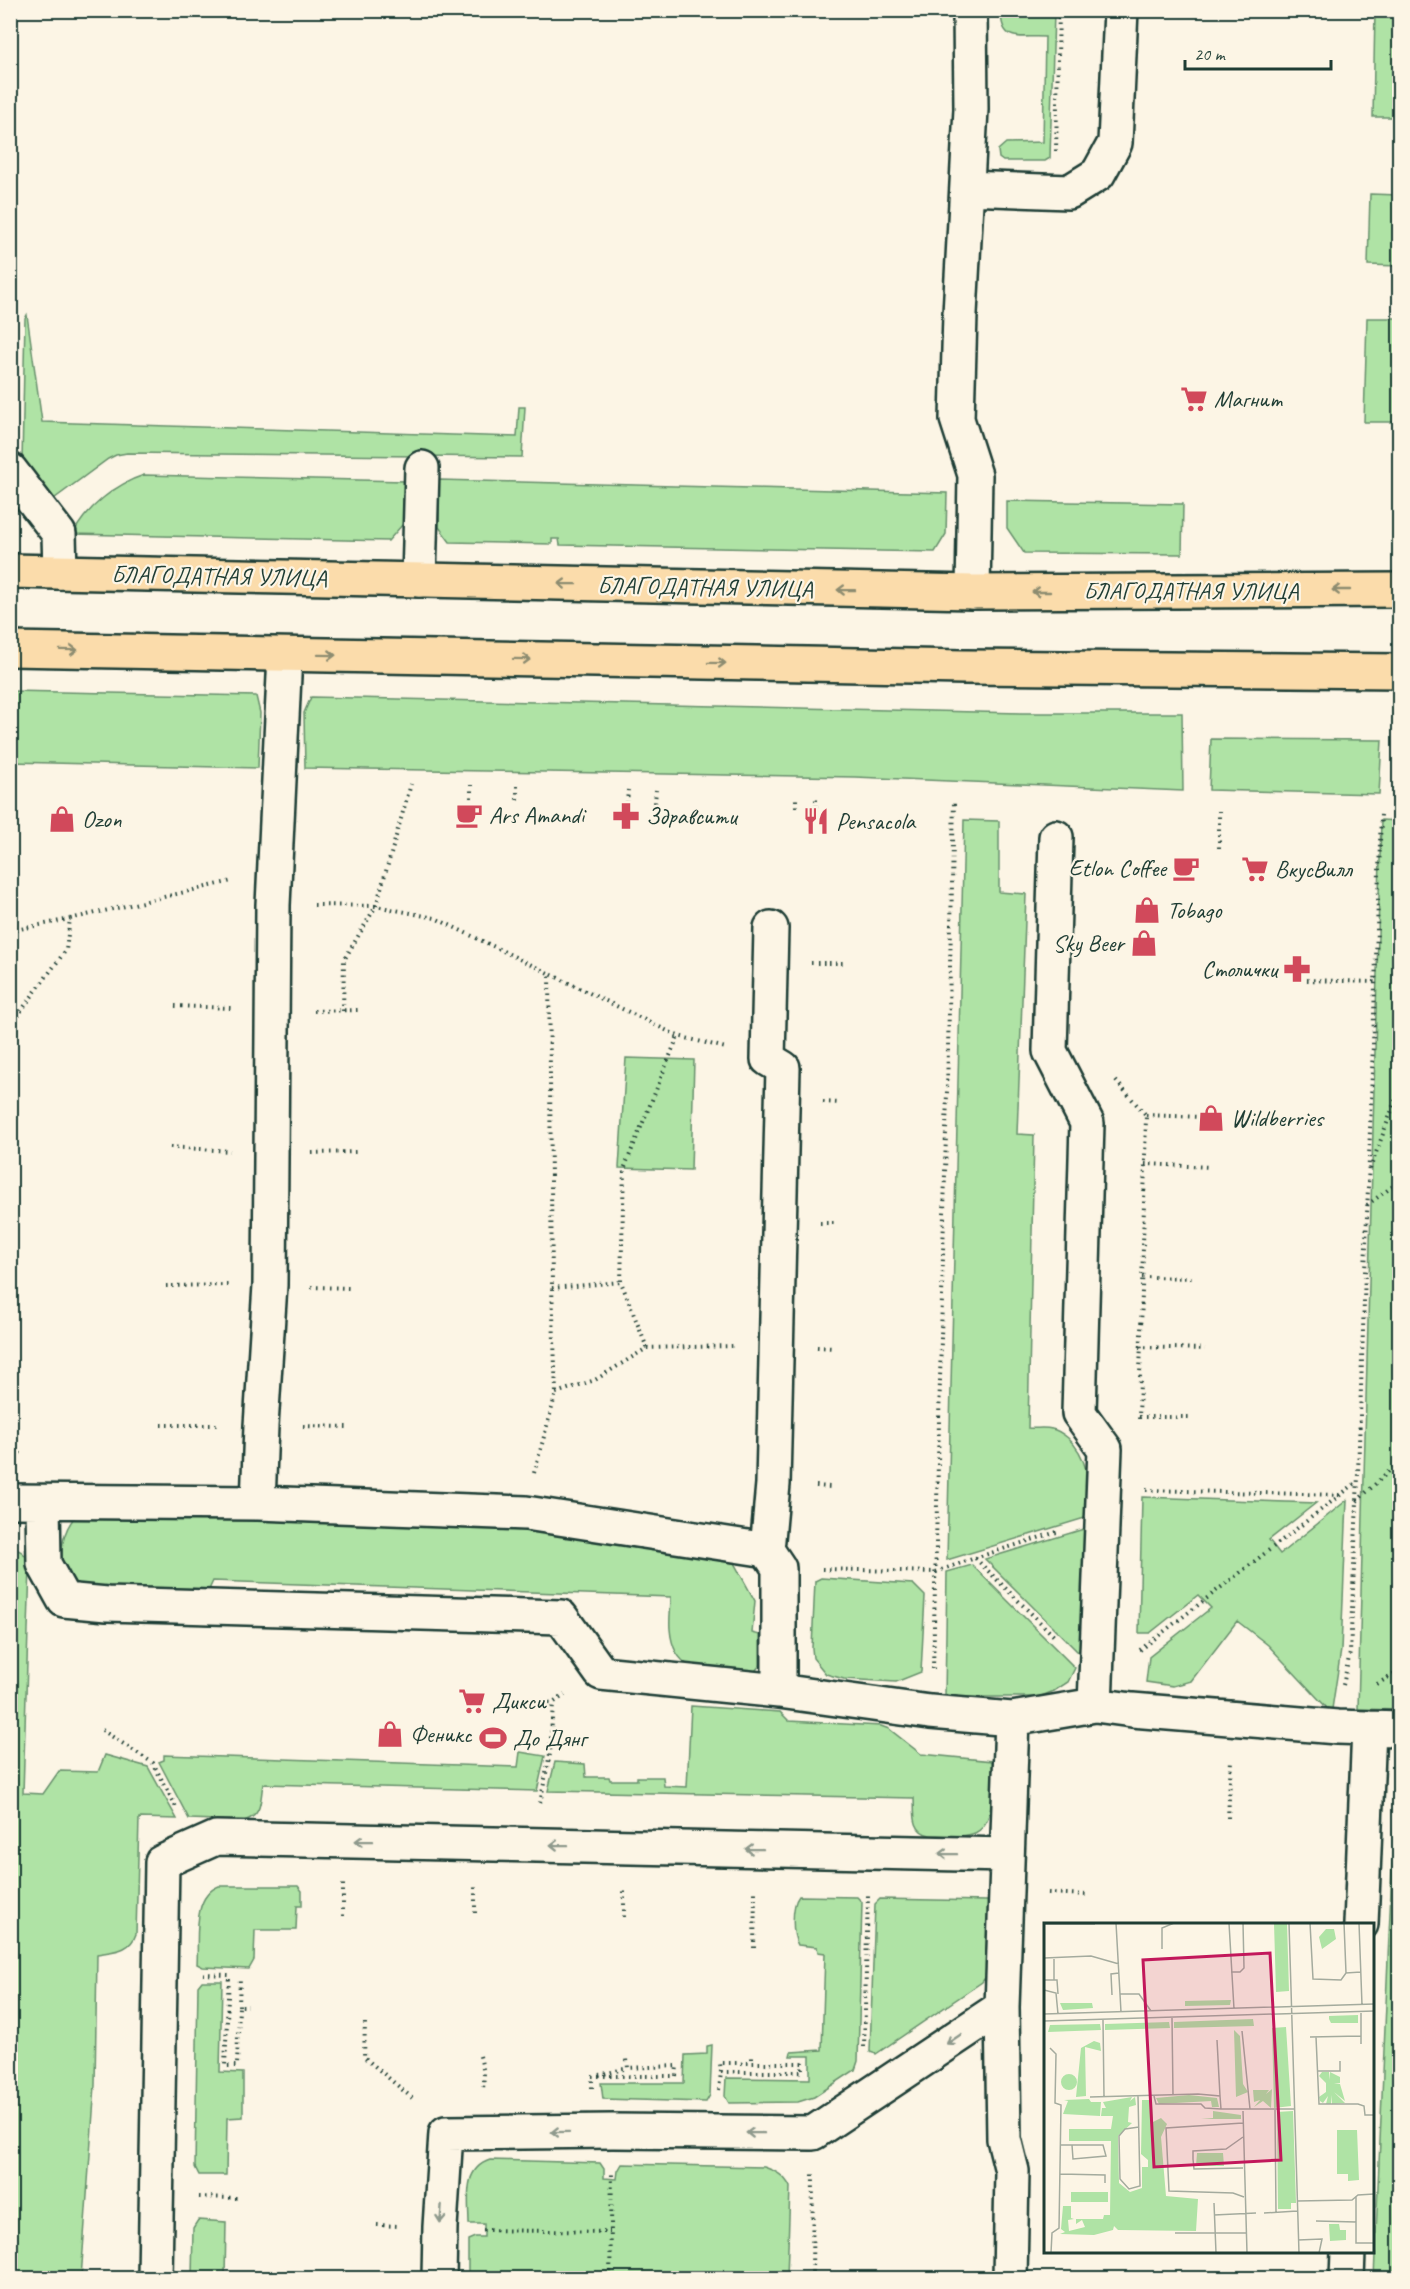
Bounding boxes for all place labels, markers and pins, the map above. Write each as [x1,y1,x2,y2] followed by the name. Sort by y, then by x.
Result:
[1179,384,1209,414] supermarket icon: Магнит
[1214,384,1283,414] place label: Магнит
[454,800,484,830] cafe icon: Ars Amandi
[489,800,587,830] place label: Ars Amandi
[611,801,641,831] pharmacy icon: Здравсити
[646,801,739,831] place label: Здравсити
[47,804,77,834] shop icon: Ozon
[82,804,122,834] place label: Ozon
[801,806,831,836] restaurant icon: Pensacola
[836,806,917,836] place label: Pensacola
[1069,853,1168,883] place label: Etlon Coffee
[1171,853,1201,883] cafe icon: Etlon Coffee
[1240,854,1270,884] supermarket icon: ВкусВилл
[1275,854,1353,884] place label: ВкусВилл
[1132,895,1162,925] shop icon: Tobago
[1167,895,1223,925] place label: Tobago
[1053,928,1126,958] place label: Sky Beer
[1129,928,1159,958] shop icon: Sky Beer
[1202,954,1279,984] place label: Столички
[1282,954,1312,984] pharmacy icon: Столички
[1196,1103,1226,1133] shop icon: Wildberries
[1231,1103,1325,1133] place label: Wildberries
[457,1686,487,1716] supermarket icon: Дикси
[492,1686,547,1716] place label: Дикси
[375,1719,405,1749] shop icon: Феникс
[410,1719,473,1749] place label: Феникс
[478,1723,508,1753] sports icon: До Дянг
[513,1723,589,1753] place label: До Дянг

